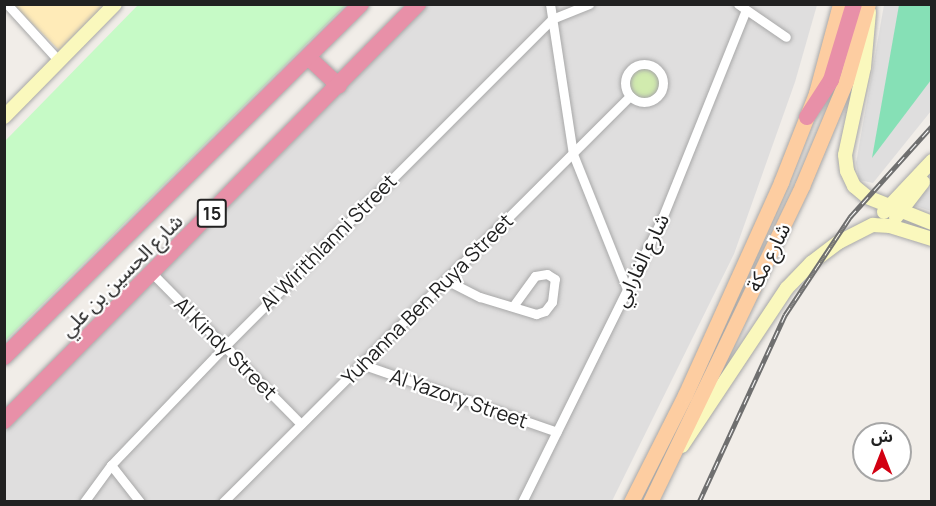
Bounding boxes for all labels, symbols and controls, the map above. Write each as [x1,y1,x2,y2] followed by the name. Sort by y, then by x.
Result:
[255,169,401,315] street label: Al Wirithlanni Street
[196,198,228,228] road number: 15
[336,208,518,390] street label: Yuhanna Ben Ruya Street
[55,209,187,341] street label: شارع الحسين بن علي
[608,210,674,310] street label: شارع الفارابي
[741,219,795,295] street label: شارع مكة
[170,292,282,404] street label: Al Kindy Street
[387,363,531,433] street label: Al Yazory Street
[852,422,912,482] north arrow
[871,425,893,447] text: ش

